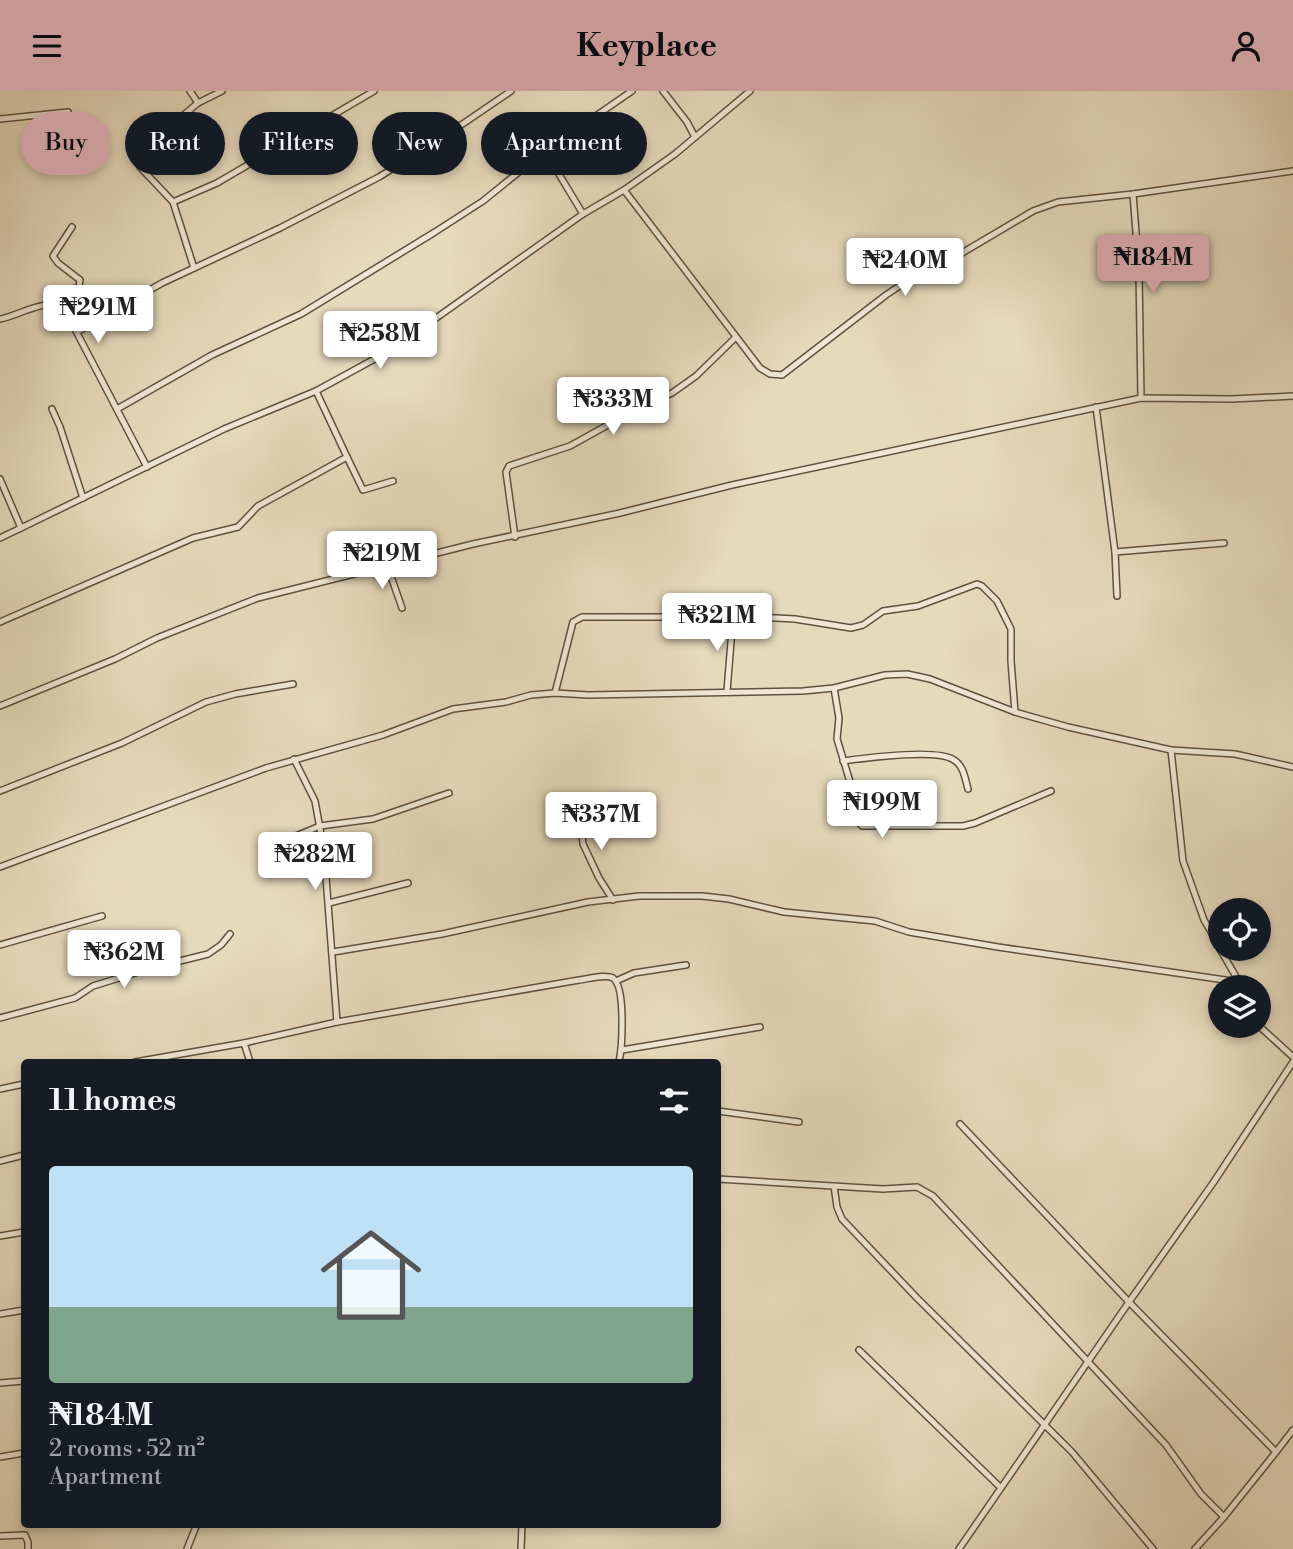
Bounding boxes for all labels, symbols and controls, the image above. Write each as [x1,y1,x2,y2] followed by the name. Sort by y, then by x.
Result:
[576,26,717,66] text: Keyplace
[28,27,66,65] icon: menu
[1227,27,1265,65] icon: person
[21,112,111,175] chip: Buy
[125,112,225,175] chip: Rent
[239,112,358,175] chip: Filters
[372,112,467,175] chip: New
[481,112,647,175] chip: Apartment
[1104,235,1202,295] pin: ₦184M
[856,239,954,298] pin: ₦240M
[1113,244,1193,272] text: ₦184M
[862,247,948,275] text: ₦240M
[49,285,147,345] pin: ₦291M
[59,294,137,322] text: ₦291M
[331,311,429,371] pin: ₦258M
[339,320,421,348] text: ₦258M
[564,377,662,437] pin: ₦333M
[573,386,653,414] text: ₦333M
[333,531,431,591] pin: ₦219M
[343,540,421,568] text: ₦219M
[668,594,766,653] pin: ₦321M
[678,602,756,630] text: ₦321M
[833,781,931,840] pin: ₦199M
[843,789,921,817] text: ₦199M
[552,793,650,852] pin: ₦337M
[561,801,641,829] text: ₦337M
[266,833,364,892] pin: ₦282M
[274,841,356,869] text: ₦282M
[1208,898,1271,1038] map controls
[1208,898,1271,961] button: locate
[75,930,173,990] pin: ₦362M
[83,939,165,967] text: ₦362M
[1208,975,1271,1038] button: layers
[49,1082,176,1120] text: 11 homes
[655,1082,693,1120] icon: filters
[308,1212,434,1338] icon: home
[49,1397,153,1435] text: ₦184M
[49,1435,205,1463] text: 2 rooms · 52 m²
[49,1463,162,1491] text: Apartment

